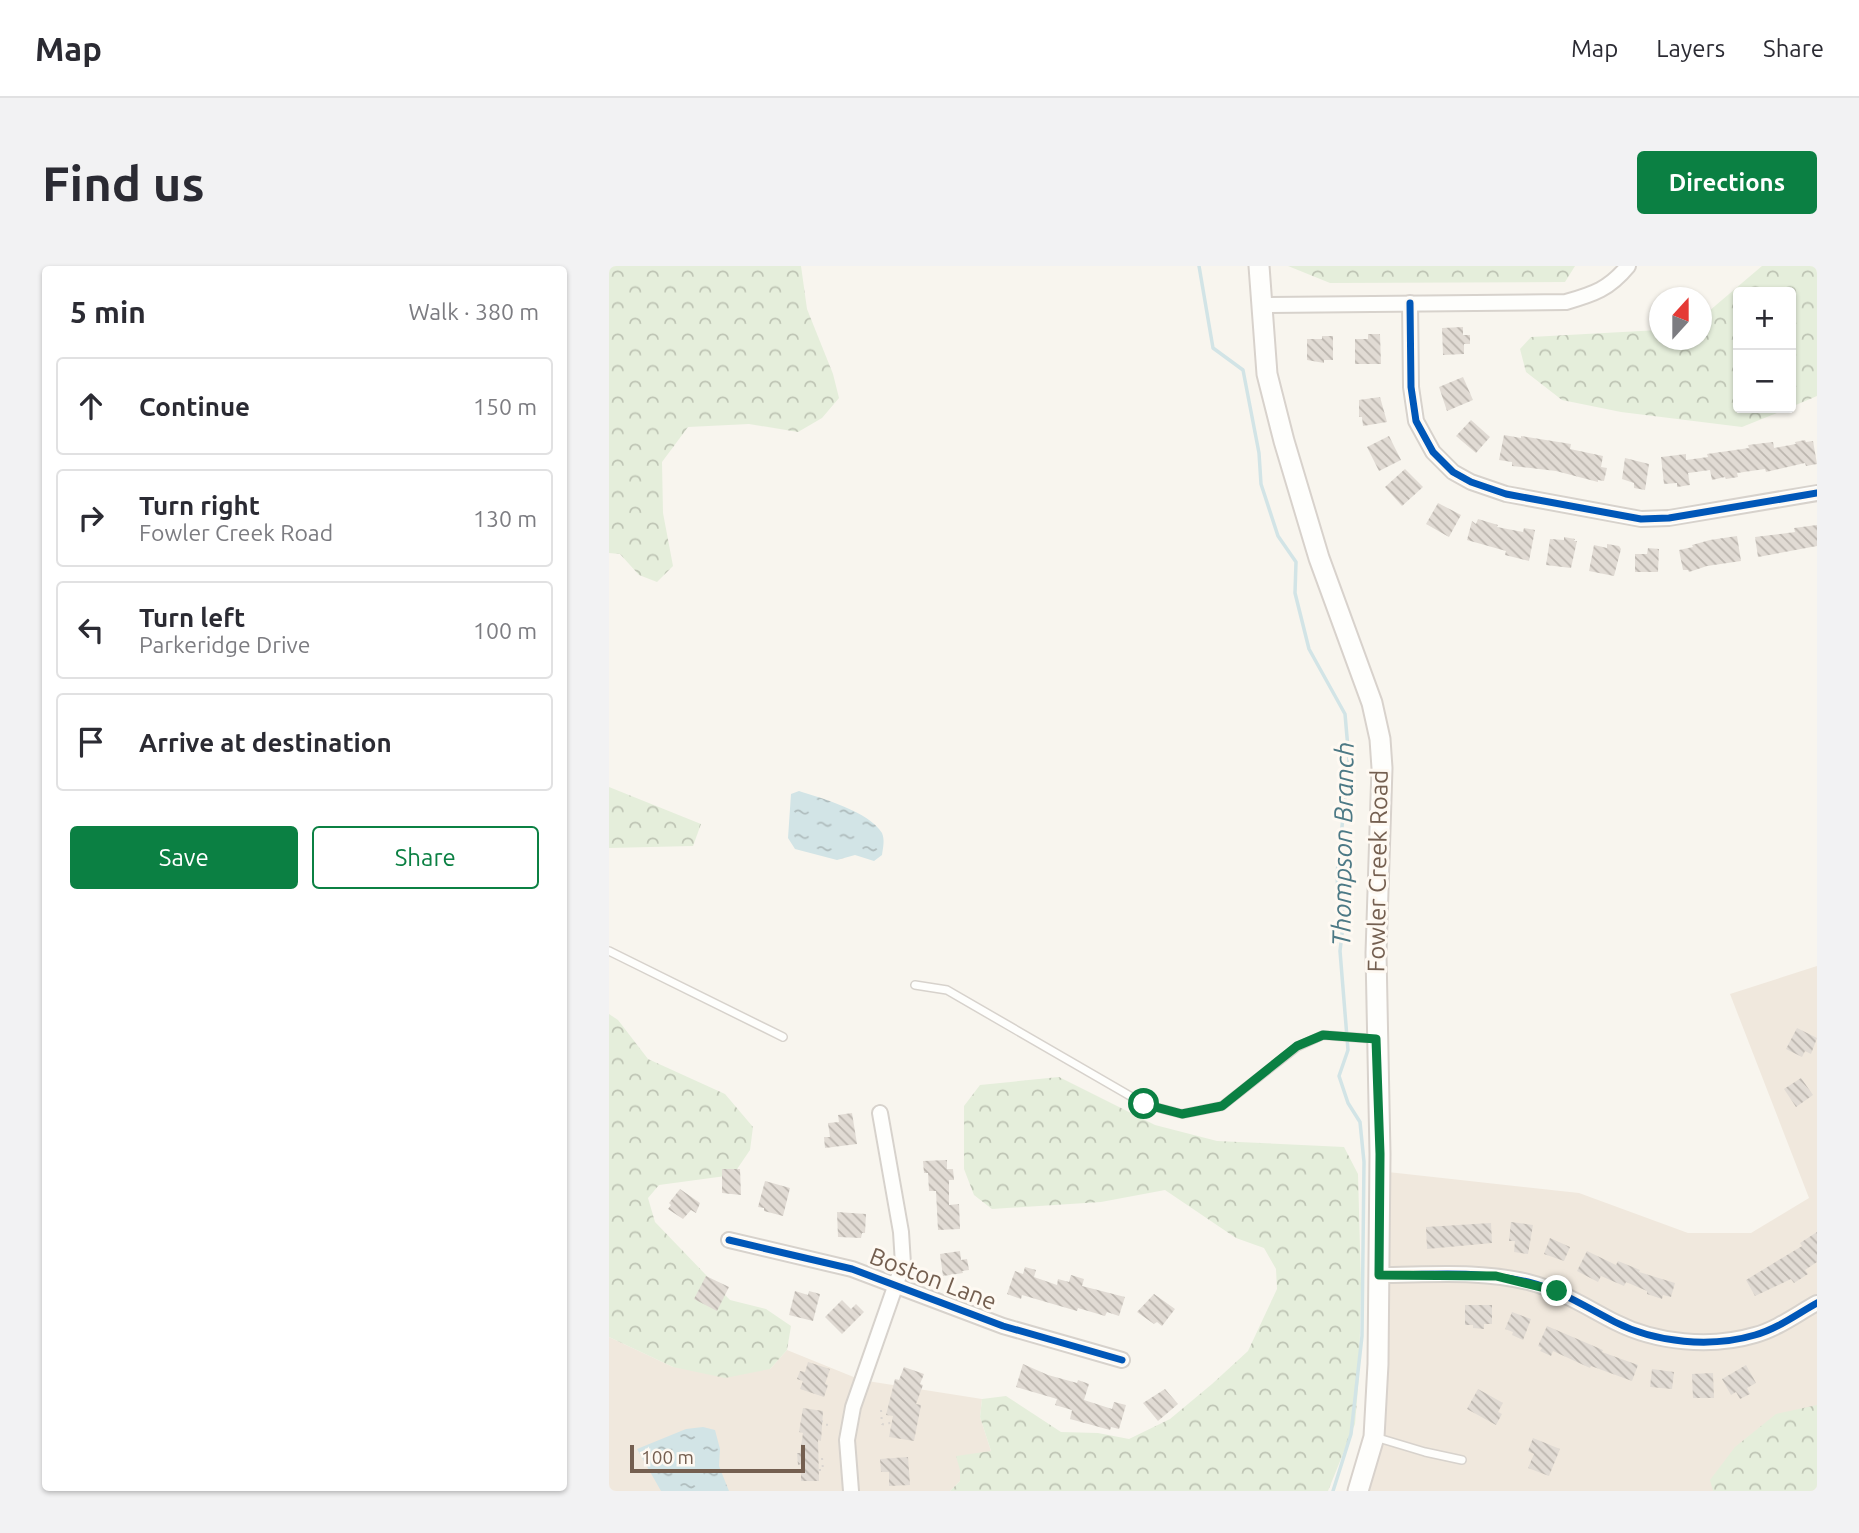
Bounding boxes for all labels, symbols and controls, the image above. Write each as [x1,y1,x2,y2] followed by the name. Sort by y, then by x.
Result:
[35,30,102,67] text: Map
[1571,35,1618,62] text: Map
[1656,35,1725,62] text: Layers
[1763,35,1824,62] text: Share
[1637,151,1817,214] button: Directions
[42,155,205,210] text: Find us
[1649,287,1712,350] north arrow
[1733,287,1796,413] map controls
[1733,287,1796,350] button: +
[70,295,146,329] text: 5 min
[408,299,539,324] text: Walk · 380 m
[1733,350,1796,413] button: −
[72,387,110,425] icon: ahead
[139,392,250,421] text: Continue
[473,394,537,419] text: 150 m
[139,491,260,520] text: Turn right
[72,499,110,537] icon: right
[473,506,537,531] text: 130 m
[139,520,333,545] text: Fowler Creek Road
[139,603,245,632] text: Turn left
[72,611,110,649] icon: left
[473,618,537,643] text: 100 m
[139,632,310,657] text: Parkeridge Drive
[72,723,110,761] icon: arrive
[139,728,392,757] text: Arrive at destination
[1326,741,1359,947] water label: Thompson Branch
[1362,769,1393,973] street label: Fowler Creek Road
[70,826,298,889] button: Save
[312,826,539,889] button: Share
[1128,1088,1159,1119] route start
[866,1242,1001,1315] street label: Boston Lane
[1541,1275,1572,1306] route end
[630,1442,805,1474] scale bar
[641,1446,694,1468] text: 100 m

